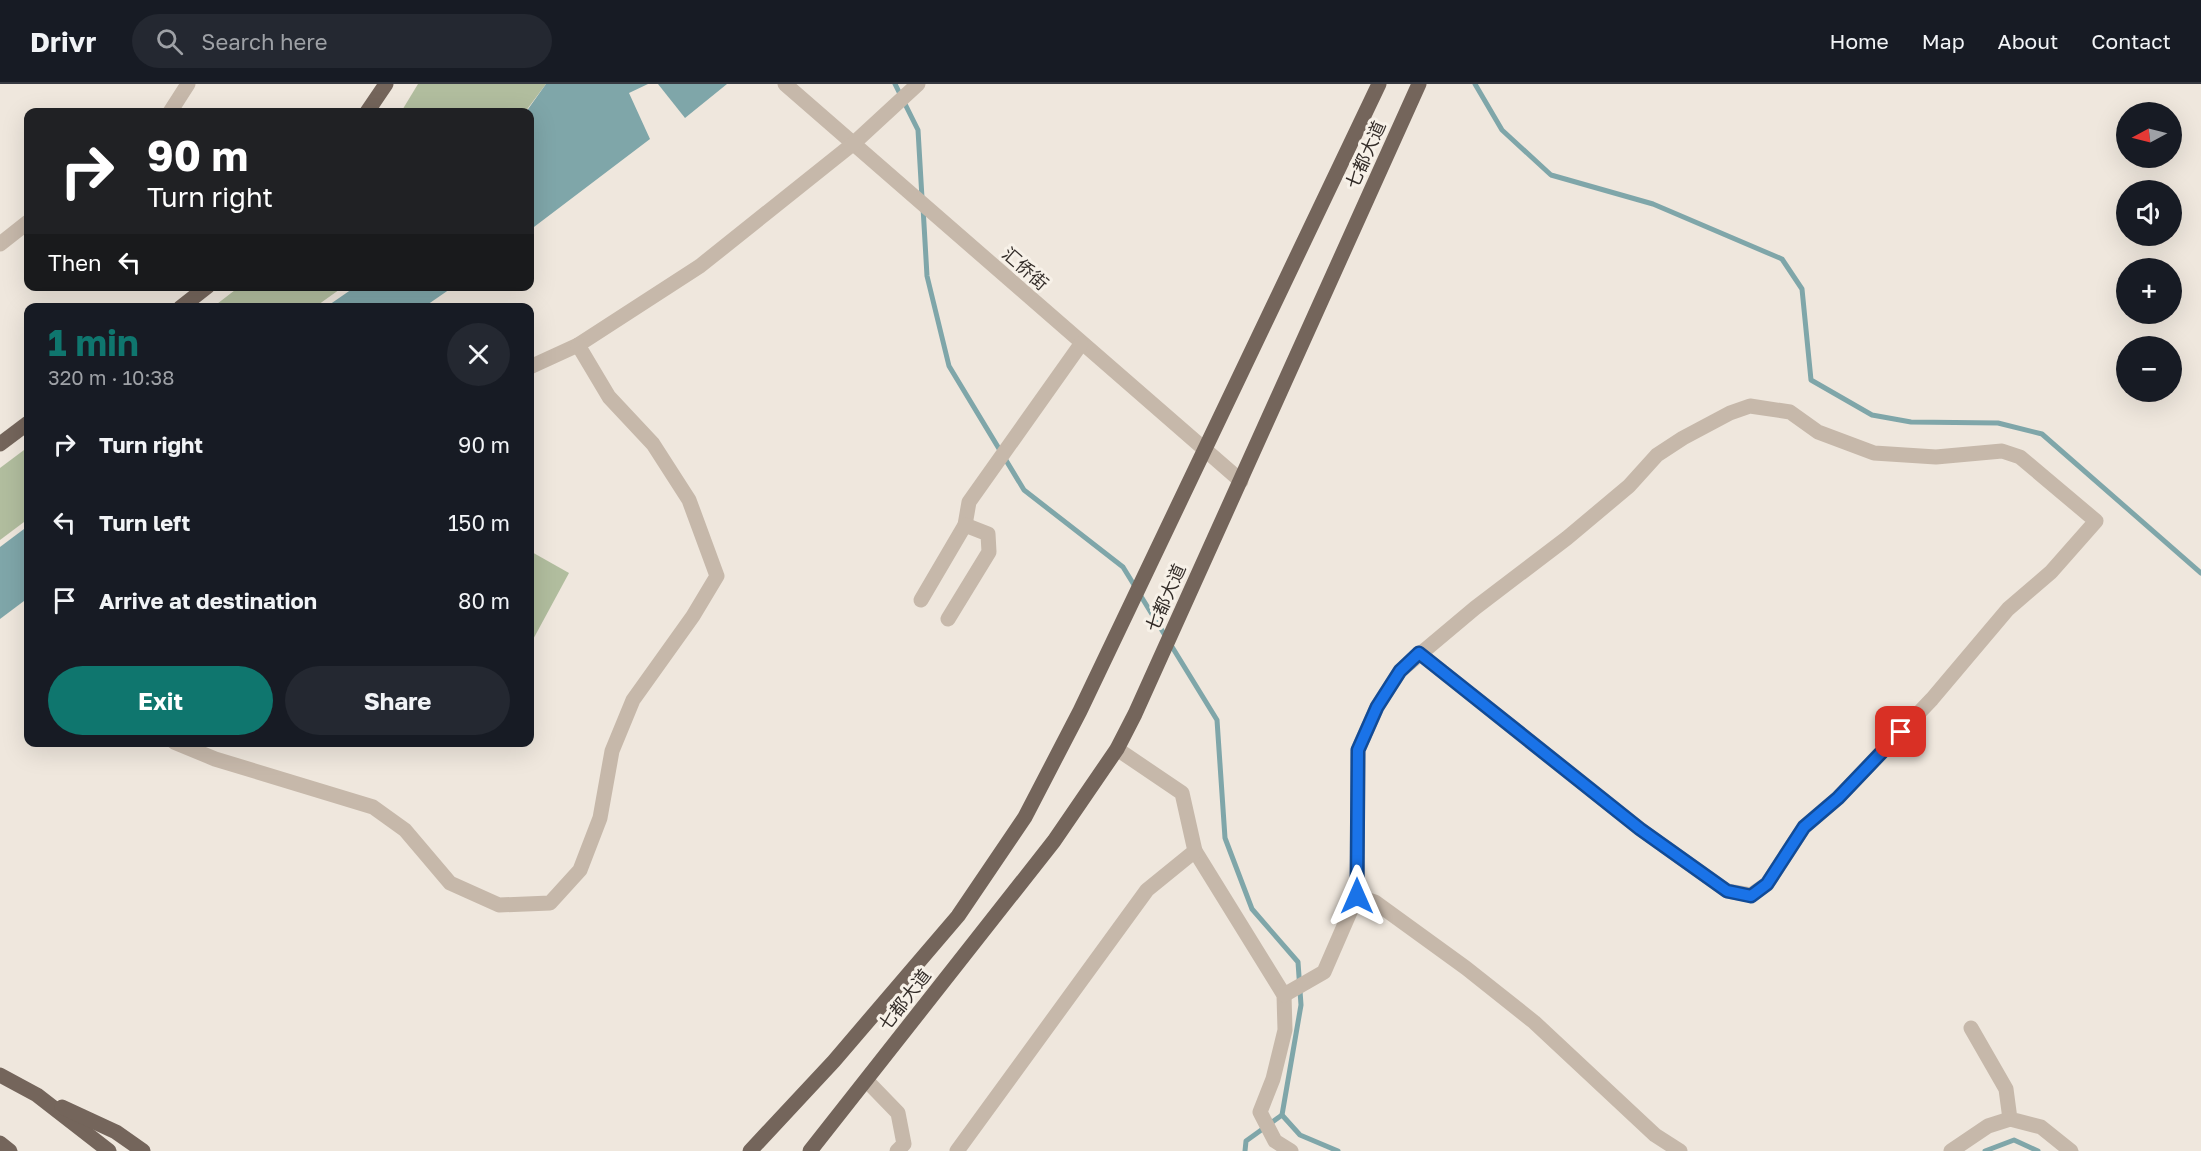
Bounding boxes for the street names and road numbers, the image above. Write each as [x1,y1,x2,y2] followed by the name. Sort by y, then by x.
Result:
[1340,117,1390,192] street label: 七都大道
[998,242,1053,294] street label: 汇侨街
[1140,560,1190,635] street label: 七都大道
[873,964,935,1035] street label: 七都大道

